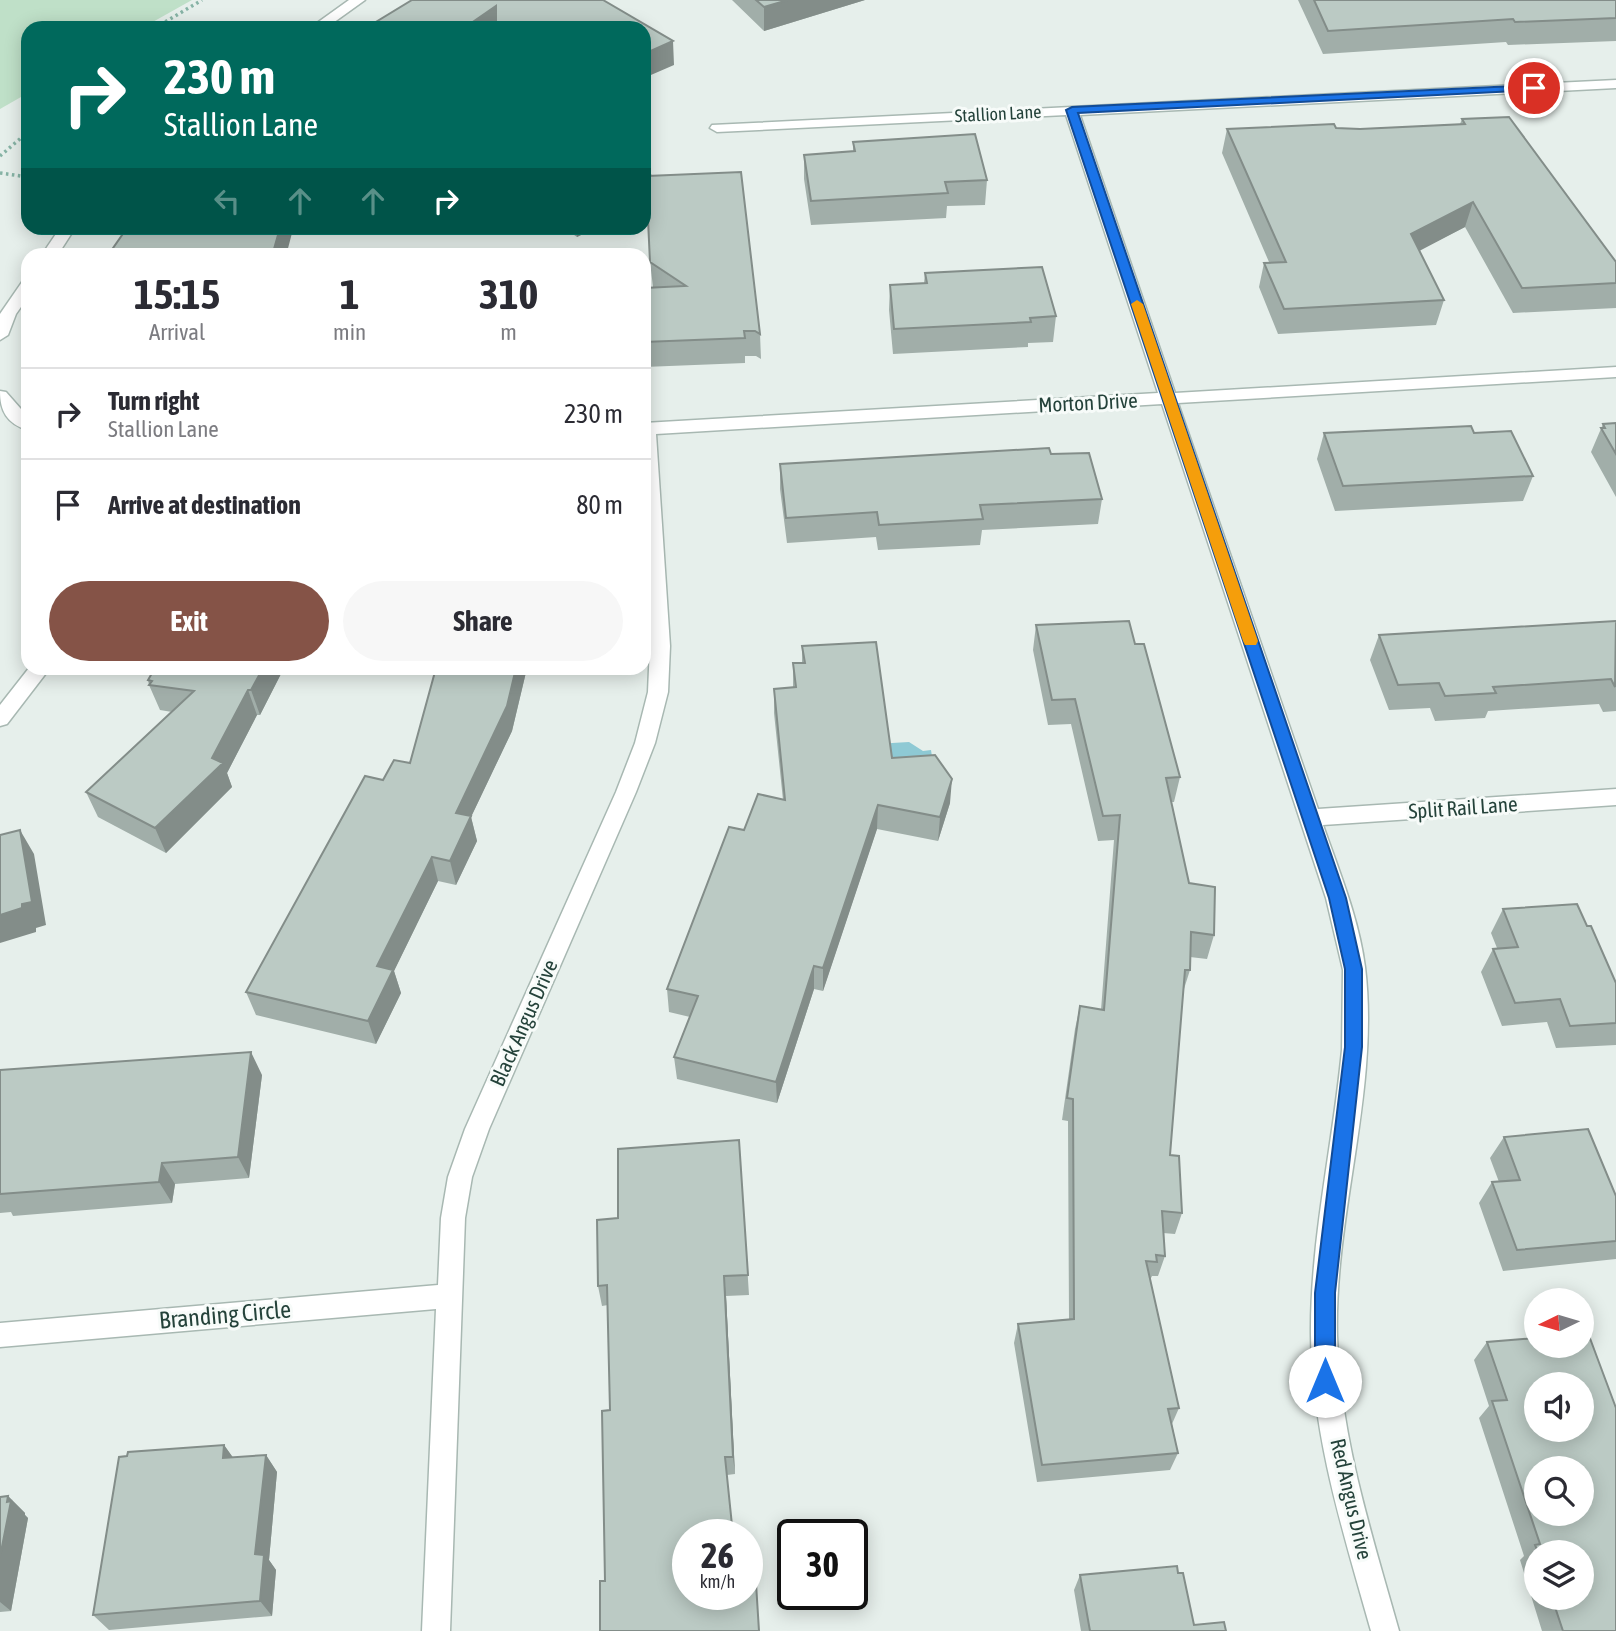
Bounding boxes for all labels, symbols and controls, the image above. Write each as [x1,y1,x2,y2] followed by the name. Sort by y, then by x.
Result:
[164,48,275,104] text: 230 m
[49,49,140,140] icon: right
[1504,58,1564,118] pin
[1515,69,1553,107] icon: arrive
[954,101,1042,126] street label: Stallion Lane
[164,106,318,143] text: Stallion Lane
[208,182,246,220] icon: left
[281,182,319,220] icon: ahead
[354,182,392,220] icon: ahead
[427,182,465,220] icon: right
[134,270,220,318] text: 15:15
[340,270,359,318] text: 1
[479,270,538,318] text: 310
[149,319,205,345] text: Arrival
[333,319,366,345] text: min
[500,319,517,345] text: m
[108,386,199,416] text: Turn right
[1038,387,1138,417] street label: Morton Drive
[49,395,87,433] icon: right
[564,399,623,429] text: 230 m
[108,416,219,442] text: Stallion Lane
[49,486,87,524] icon: arrive
[108,490,301,520] text: Arrive at destination
[576,490,623,520] text: 80 m
[49,581,329,661] button: Exit
[343,581,623,661] button: Share
[1408,791,1518,823] street label: Split Rail Lane
[484,956,562,1090] street label: Black Angus Drive
[1524,1288,1594,1358] north arrow
[1524,1288,1594,1610] map controls
[158,1295,292,1334] street label: Branding Circle
[1288,1344,1362,1418] position arrow
[1524,1372,1594,1442] button: sound
[1326,1436,1378,1562] street label: Red Angus Drive
[1524,1456,1594,1526] button: search
[777,1519,868,1610] speed limit sign: 30
[701,1535,734,1575] text: 26
[1524,1540,1594,1610] button: layers
[700,1571,735,1592] text: km/h

